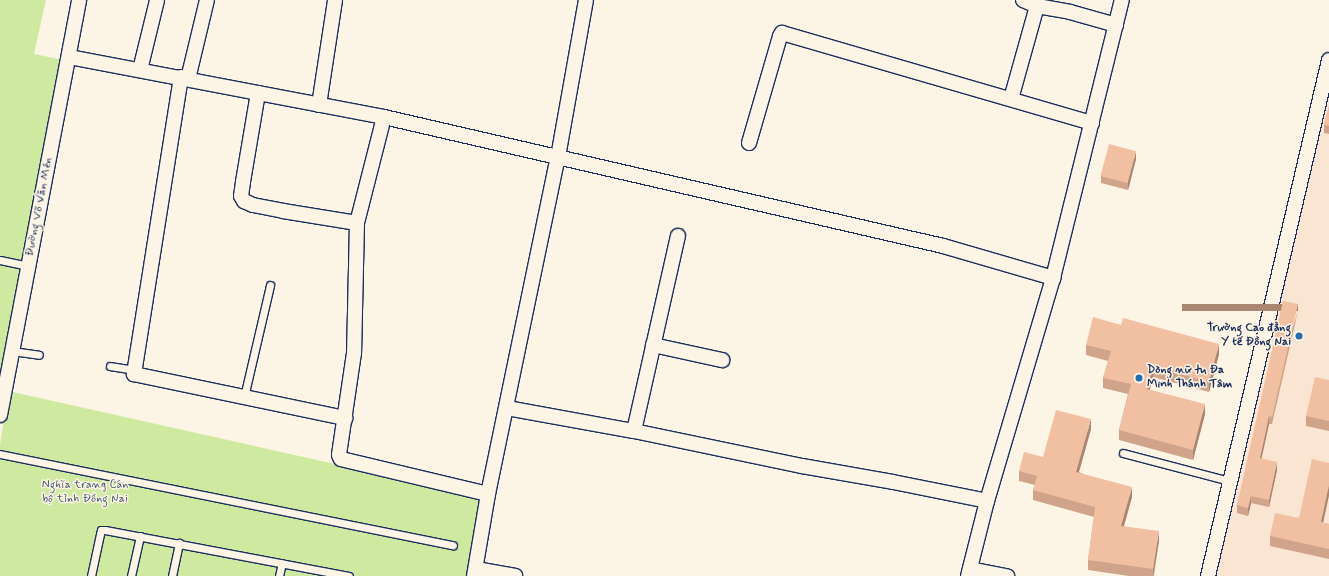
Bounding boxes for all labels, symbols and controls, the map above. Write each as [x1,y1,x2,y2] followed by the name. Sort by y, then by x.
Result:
[24,157,56,257] street label: Đường Võ Văn Mén
[1206,322,1291,350] place label: Trường Cao đẳng Y tế Đồng Nai
[1294,331,1304,341] marker: Trường Cao đẳng Y tế Đồng Nai
[1147,364,1231,392] place label: Dòng nữ tu Đa Minh Thánh Tâm
[1134,373,1144,383] marker: Dòng nữ tu Đa Minh Thánh Tâm
[41,479,129,507] park label: Nghĩa trang Cán bộ tỉnh Đồng Nai

